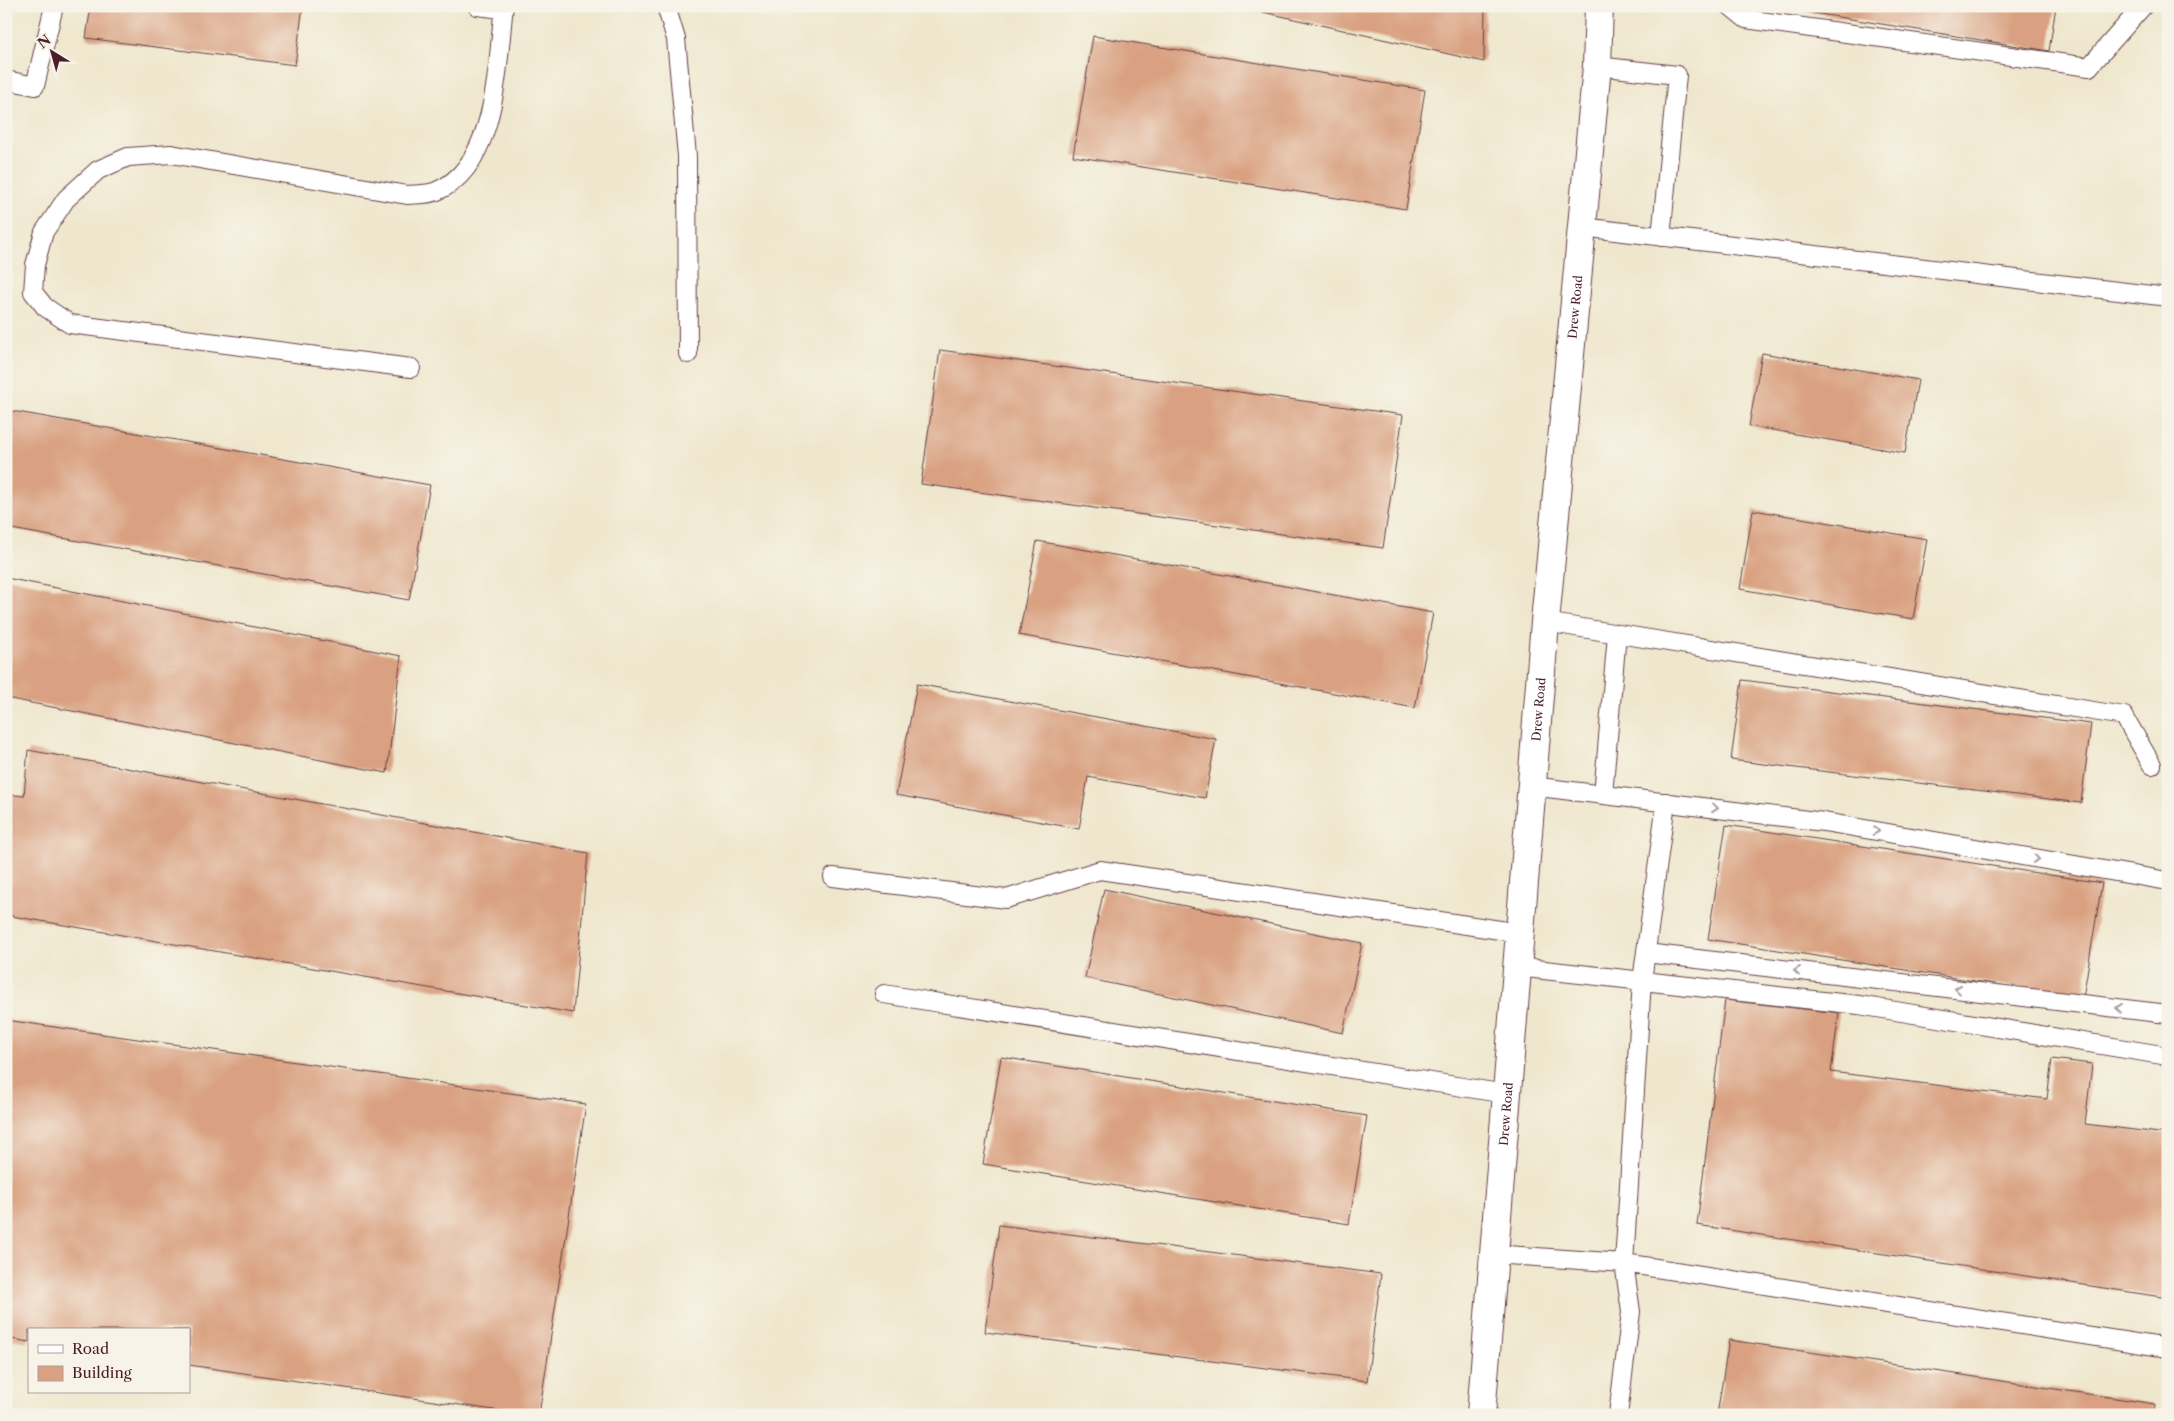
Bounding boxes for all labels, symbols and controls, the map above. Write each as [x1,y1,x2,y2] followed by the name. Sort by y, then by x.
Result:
[28,28,78,78] north arrow
[34,31,54,52] text: N
[1564,274,1585,339] street label: Drew Road
[1528,676,1548,742] street label: Drew Road
[1711,802,1719,813] one-way arrow
[1871,825,1880,835] one-way arrow
[2031,853,2040,863] one-way arrow
[1792,966,1801,976] one-way arrow
[1954,984,1962,995] one-way arrow
[2115,1003,2123,1014] one-way arrow
[1495,1081,1515,1146] street label: Drew Road
[28,1328,190,1394] legend
[72,1339,109,1358] text: Road
[72,1363,132,1382] text: Building

